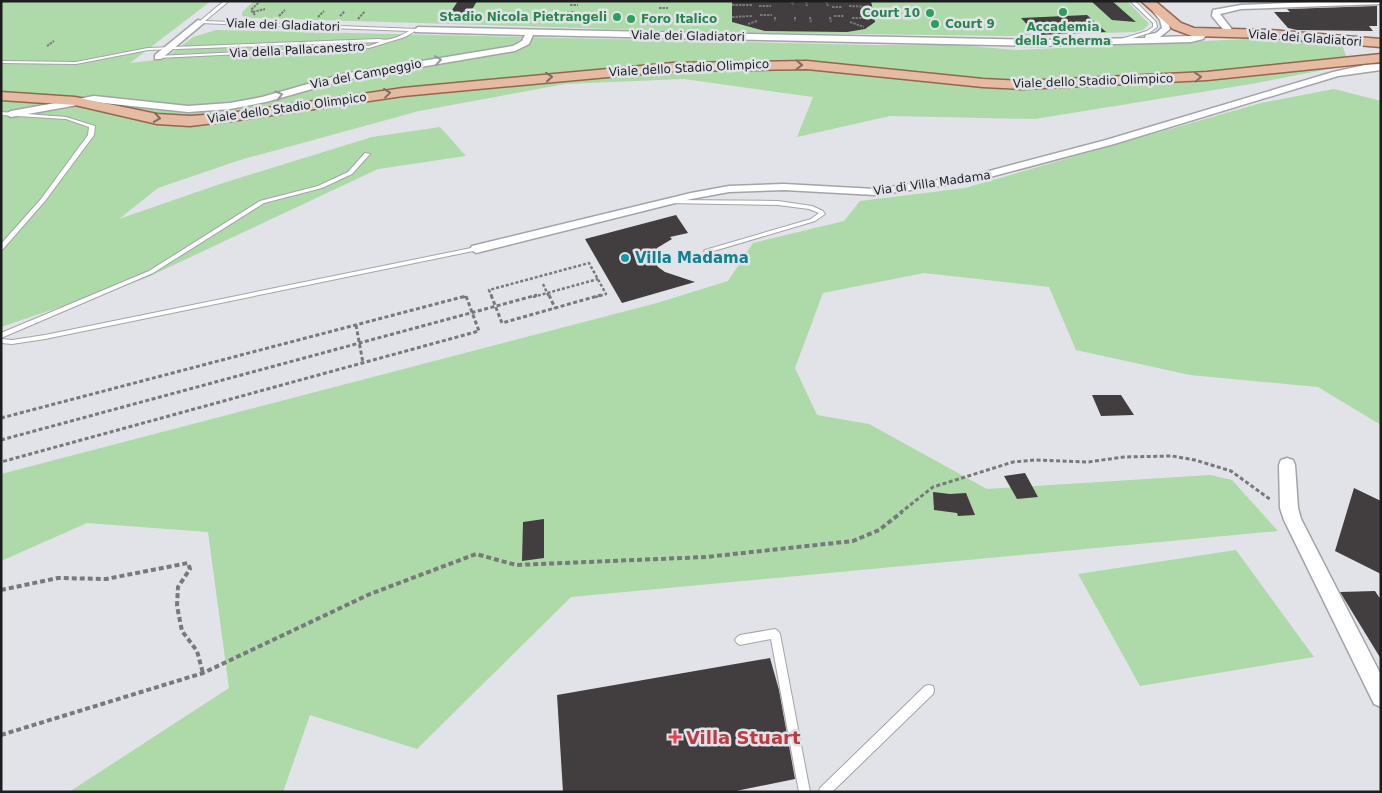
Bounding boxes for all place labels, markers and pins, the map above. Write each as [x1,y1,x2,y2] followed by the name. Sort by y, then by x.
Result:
[862,6,920,20] place label: Court 10
[1057,6,1069,18] marker: Accademia della Scherma
[924,7,936,19] marker: Court 10
[439,10,607,24] place label: Stadio Nicola Pietrangeli
[611,11,623,23] marker: Stadio Nicola Pietrangeli
[641,12,717,26] place label: Foro Italico
[625,13,637,25] marker: Foro Italico
[945,17,995,31] place label: Court 9
[929,18,941,30] marker: Court 9
[1015,20,1111,48] place label: Accademia della Scherma
[635,249,749,267] place label: Villa Madama
[619,252,631,264] marker: Villa Madama
[686,727,801,748] place label: Villa Stuart
[668,730,682,744] marker: Villa Stuart

